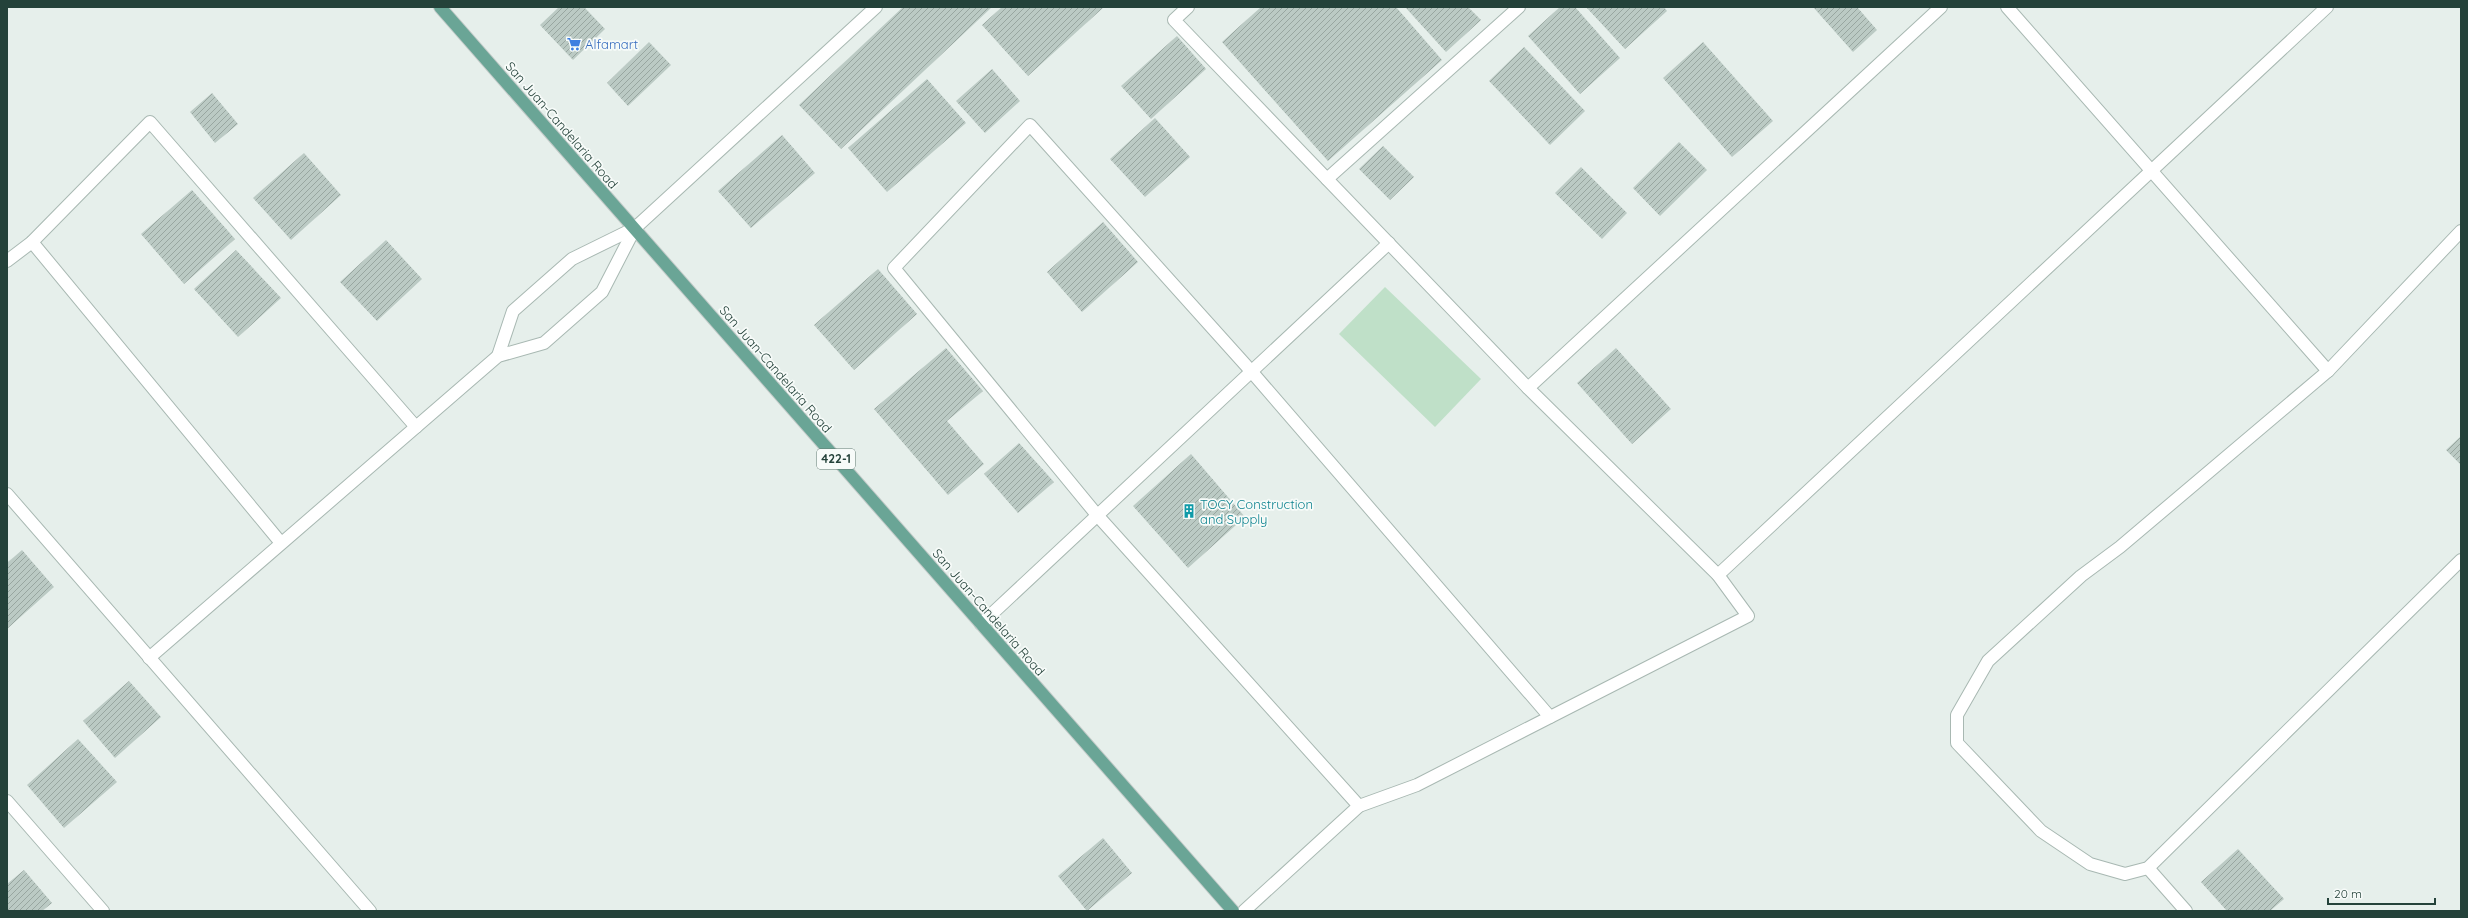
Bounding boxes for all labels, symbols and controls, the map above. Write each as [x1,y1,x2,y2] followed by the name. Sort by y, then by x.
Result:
[566,36,582,52] supermarket icon: Alfamart
[585,36,638,52] place label: Alfamart
[502,58,622,192] street label: San Juan-Candelaria Road
[716,302,836,436] street label: San Juan-Candelaria Road
[817,449,855,469] road number: 422-1
[1200,496,1313,527] place label: TOCY Construction and Supply
[1181,503,1197,519] building icon: TOCY Construction and Supply
[929,545,1049,679] street label: San Juan-Candelaria Road
[2328,880,2435,906] scale bar
[2334,886,2362,901] text: 20 m

